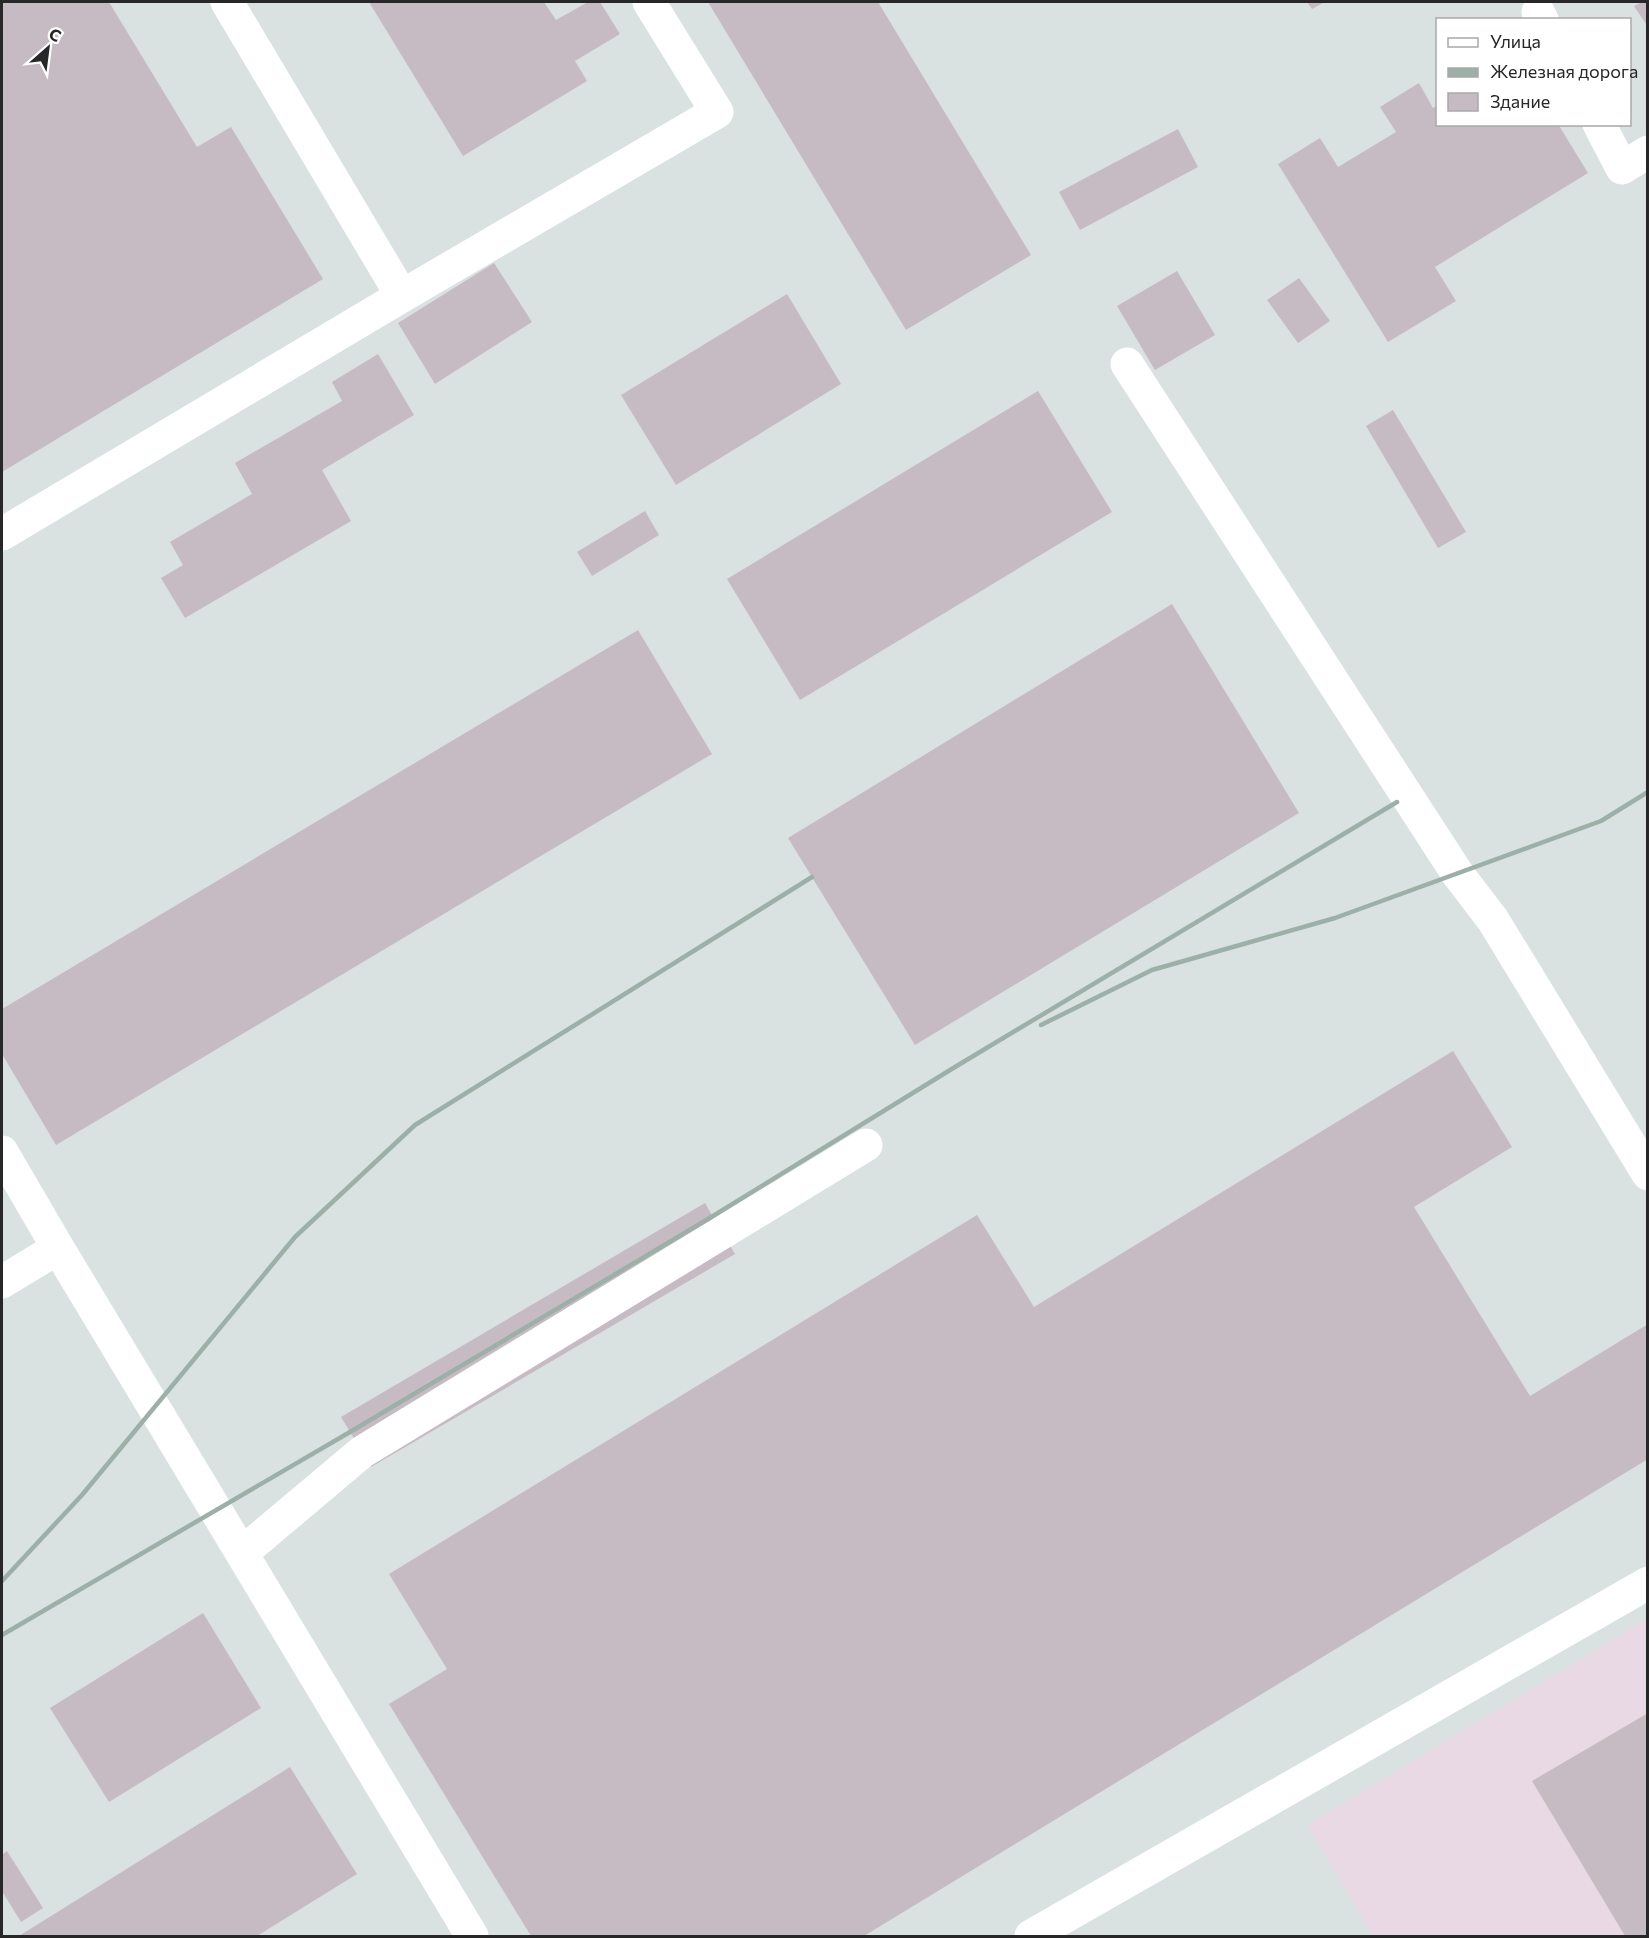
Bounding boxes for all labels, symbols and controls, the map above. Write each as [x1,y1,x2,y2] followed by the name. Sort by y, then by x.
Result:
[18,18,78,78] north arrow
[1436,18,1631,126] legend
[46,23,65,45] text: С
[1490,30,1541,52] text: Улица
[1490,60,1638,82] text: Железная дорога
[1490,90,1550,112] text: Здание

